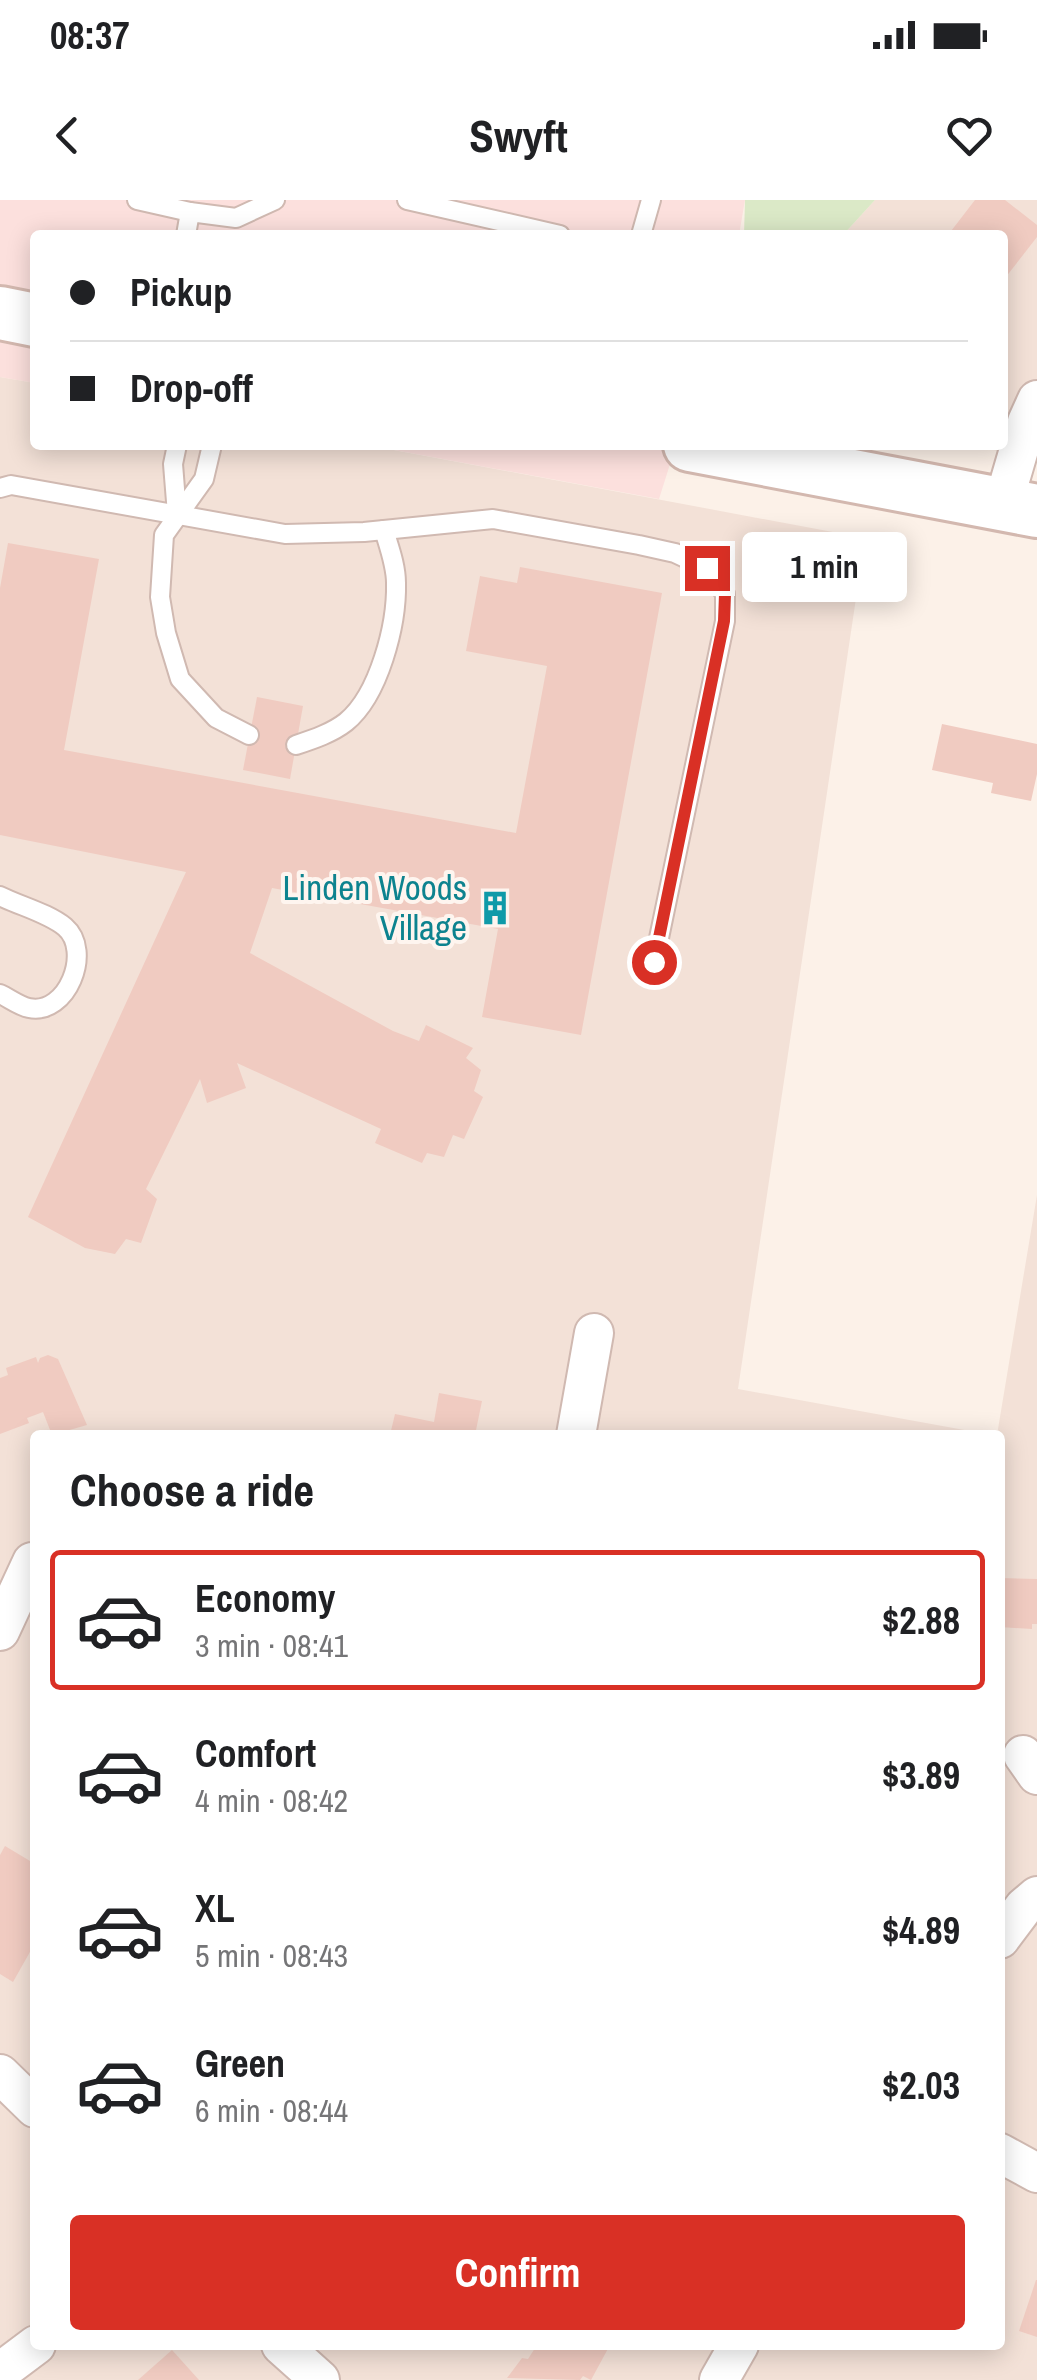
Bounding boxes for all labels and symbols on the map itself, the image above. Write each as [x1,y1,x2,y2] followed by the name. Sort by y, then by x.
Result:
[742,533,907,603] callout: 1 min
[685,546,730,591] route end
[282,864,467,951] place label: Linden Woods Village
[476,889,514,927] building icon: Linden Woods Village
[632,940,677,985] route start

